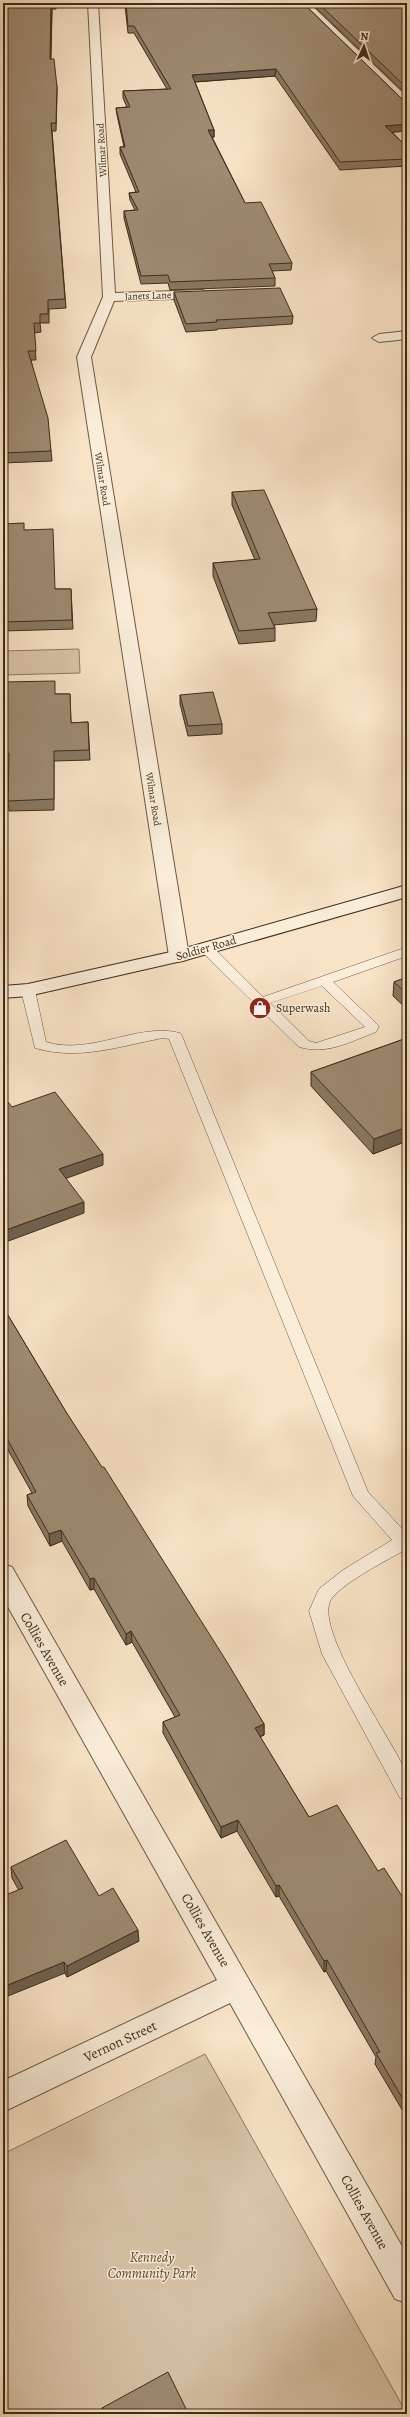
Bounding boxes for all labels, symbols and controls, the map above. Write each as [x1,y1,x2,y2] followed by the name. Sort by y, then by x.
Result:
[344,26,384,66] north arrow
[360,29,369,44] text: N
[94,122,109,178] street label: Wilmar Road
[125,288,172,303] street label: Janets Lane
[92,451,113,507] street label: Wilmar Road
[143,771,164,827] street label: Wilmar Road
[174,932,239,964] street label: Soldier Road
[247,995,273,1021] shop icon: Superwash
[276,1000,331,1016] place label: Superwash
[16,1609,73,1690] street label: Collies Avenue
[177,1890,234,1971] street label: Collies Avenue
[80,2016,160,2067] street label: Vernon Street
[336,2172,393,2253] street label: Collies Avenue
[108,2248,196,2283] park label: Kennedy Community Park

